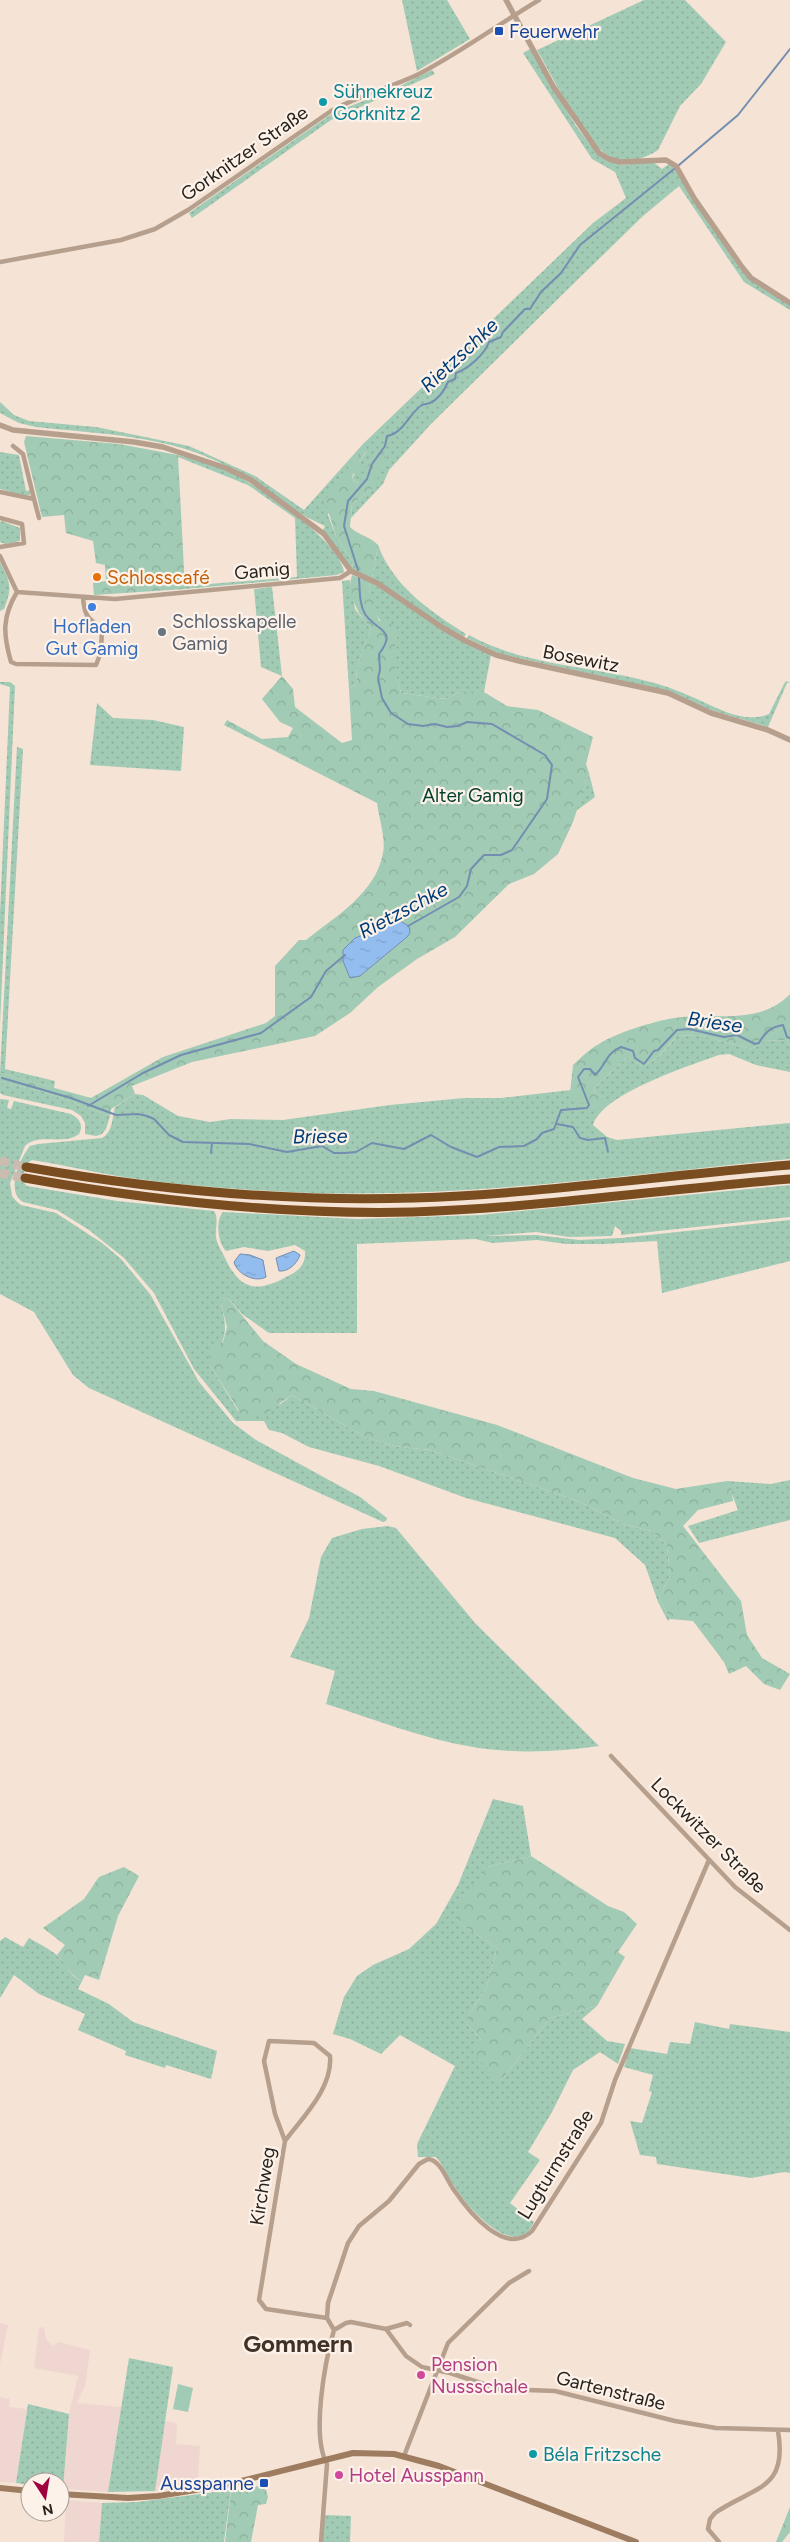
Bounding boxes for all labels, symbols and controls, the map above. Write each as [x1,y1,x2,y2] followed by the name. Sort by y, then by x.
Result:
[509,20,600,43] place label: Feuerwehr
[493,25,505,37] marker: Feuerwehr
[333,80,433,125] place label: Sühnekreuz Gorknitz 2
[317,96,329,108] marker: Sühnekreuz Gorknitz 2
[176,101,312,206] street label: Gorknitzer Straße
[415,313,503,397] water label: Rietzschke
[233,557,291,584] street label: Gamig
[107,566,210,589] place label: Schlosscafé
[91,571,103,583] marker: Schlosscafé
[86,601,98,613] marker: Hofladen Gut Gamig
[172,610,297,655] place label: Schlosskapelle Gamig
[46,615,138,660] place label: Hofladen Gut Gamig
[156,626,168,638] marker: Schlosskapelle Gamig
[541,640,621,677] street label: Bosewitz
[422,784,524,807] park label: Alter Gamig
[354,876,452,943] water label: Rietzschke
[686,1006,744,1038] water label: Briese
[292,1124,348,1148] water label: Briese
[646,1773,771,1898] street label: Lockwitzer Straße
[512,2105,598,2223] street label: Lugturmstraße
[245,2145,280,2227] street label: Kirchweg
[243,2329,353,2358] district label: Gommern
[431,2353,528,2398] place label: Pension Nussschale
[554,2366,668,2415] street label: Gartenstraße
[415,2369,427,2381] marker: Pension Nussschale
[543,2443,661,2466] place label: Béla Fritzsche
[527,2448,539,2460] marker: Béla Fritzsche
[349,2464,484,2487] place label: Hotel Ausspann
[333,2469,345,2481] marker: Hotel Ausspann
[20,2472,70,2522] north arrow
[160,2472,254,2495] place label: Ausspanne
[258,2477,270,2489] marker: Ausspanne
[41,2500,55,2519] text: N

